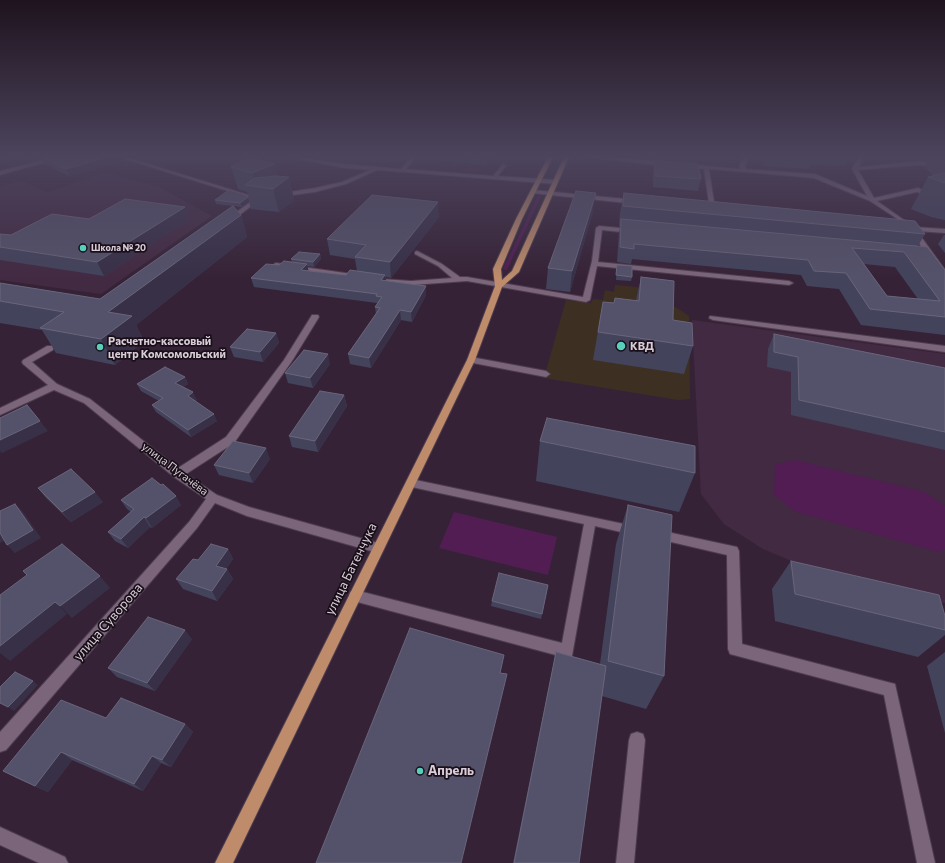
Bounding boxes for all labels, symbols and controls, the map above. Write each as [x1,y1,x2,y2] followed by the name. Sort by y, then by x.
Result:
[78,243,88,253] marker: Школа № 20
[91,243,146,253] place label: Школа № 20
[108,334,226,360] place label: Расчетно-кассовый центр Комсомольский
[630,339,654,353] place label: КВД
[615,340,627,352] marker: КВД
[95,342,105,352] marker: Расчетно-кассовый центр Комсомольский
[139,440,211,498] street label: улица Пугачёва
[322,520,380,618] street label: улица Батенчука
[70,580,146,664] street label: улица Суворова
[428,763,474,779] place label: Апрель
[415,766,425,776] marker: Апрель

